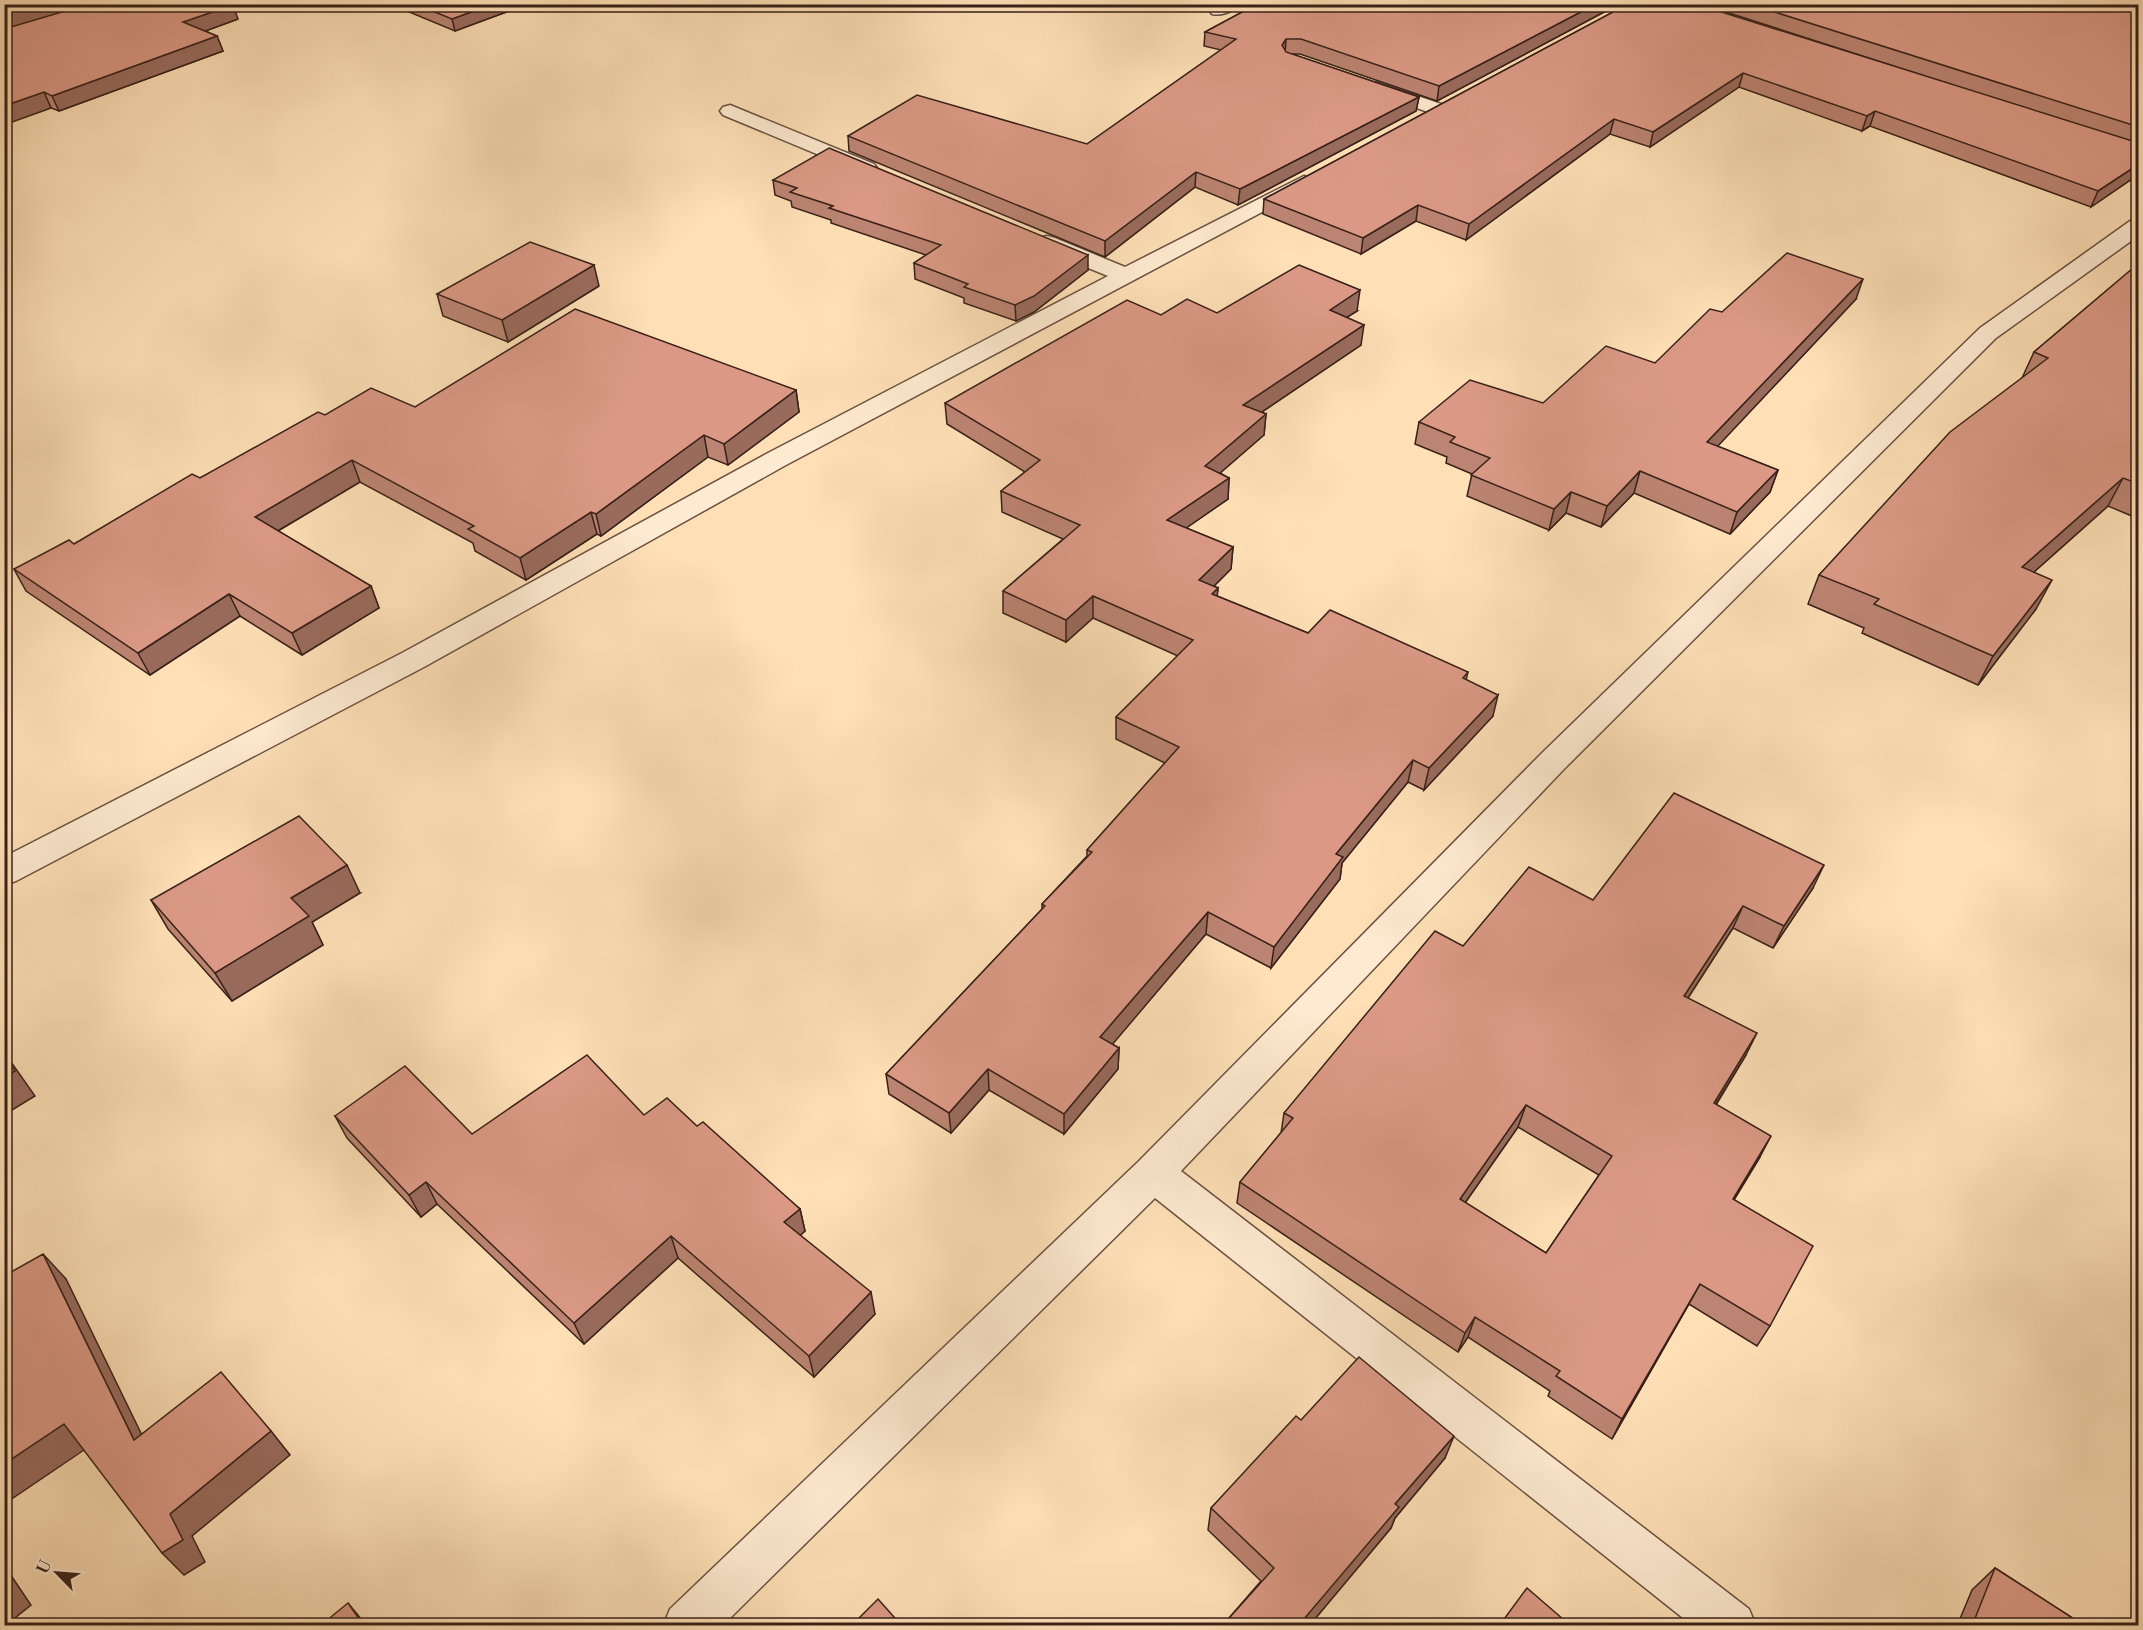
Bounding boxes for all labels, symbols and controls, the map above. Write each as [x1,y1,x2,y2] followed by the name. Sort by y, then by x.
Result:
[27,1543,87,1603] north arrow
[33,1557,56,1577] text: U

